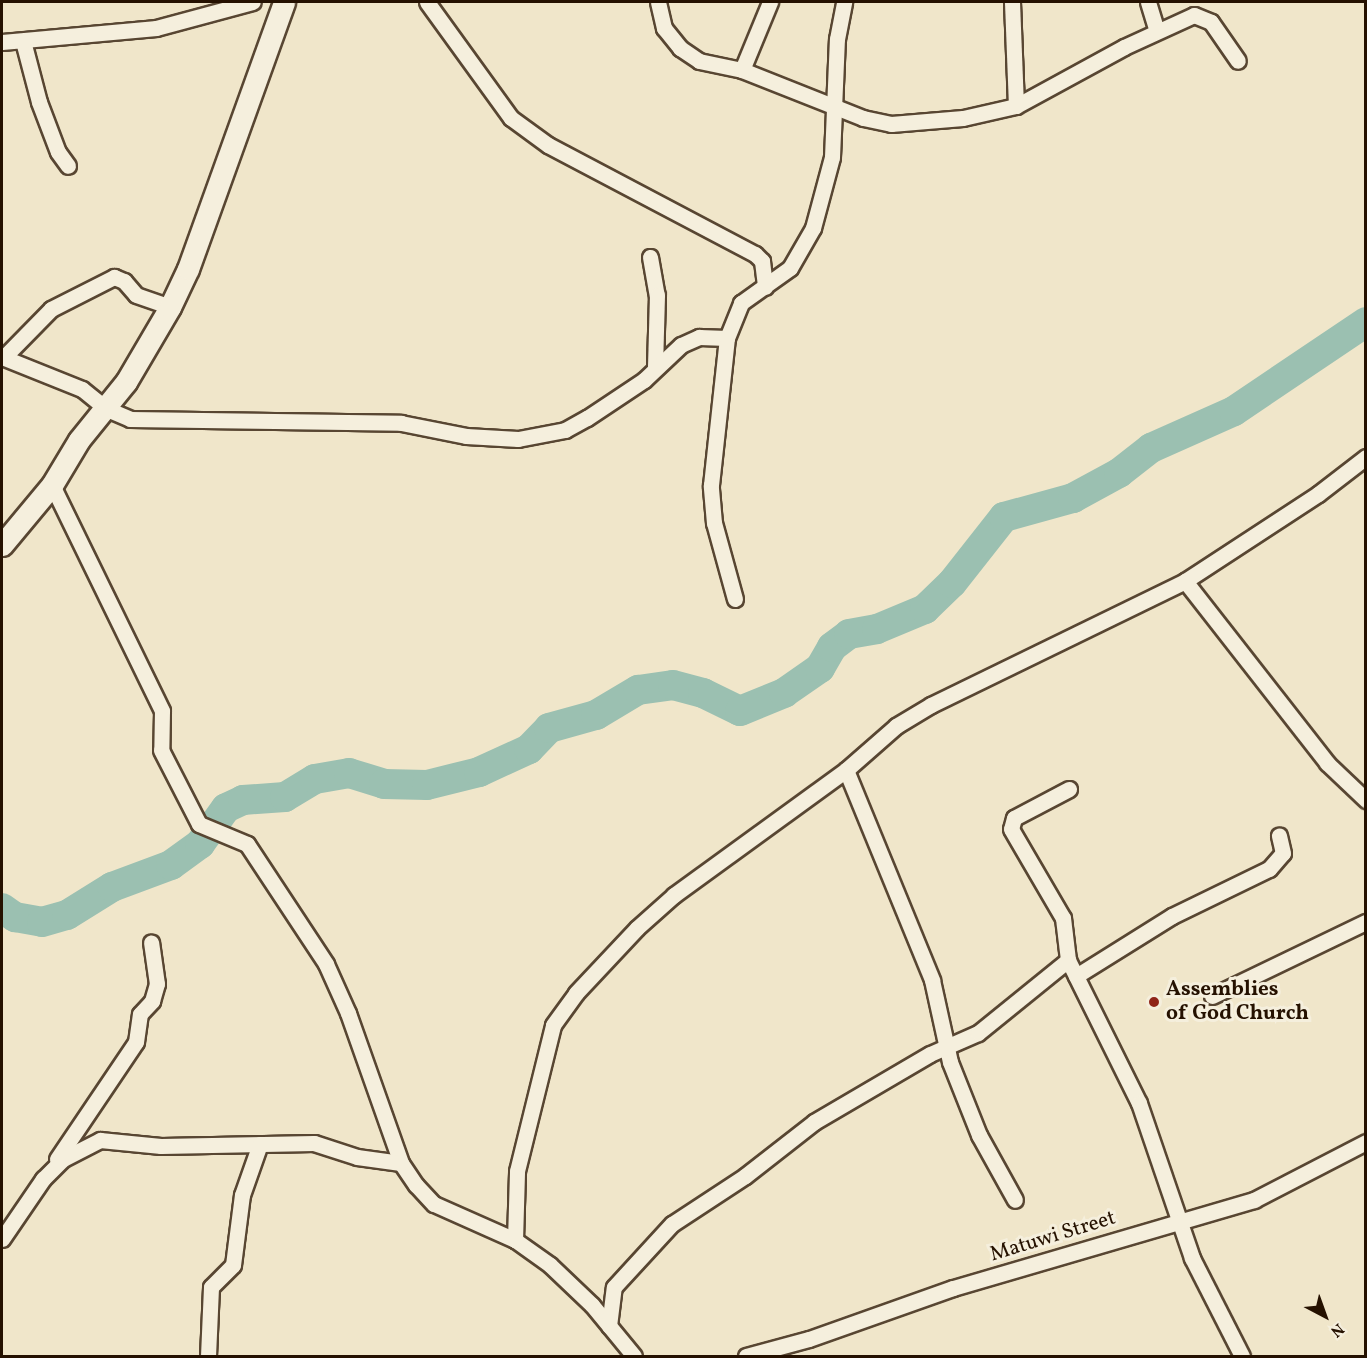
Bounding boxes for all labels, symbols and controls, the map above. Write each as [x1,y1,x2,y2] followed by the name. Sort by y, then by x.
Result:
[1166,977,1307,1027] place label: Assemblies of God Church
[1147,995,1161,1009] marker: Assemblies of God Church
[987,1206,1119,1268] street label: Matuwi Street
[1295,1286,1355,1346] north arrow
[1325,1317,1348,1342] text: N

